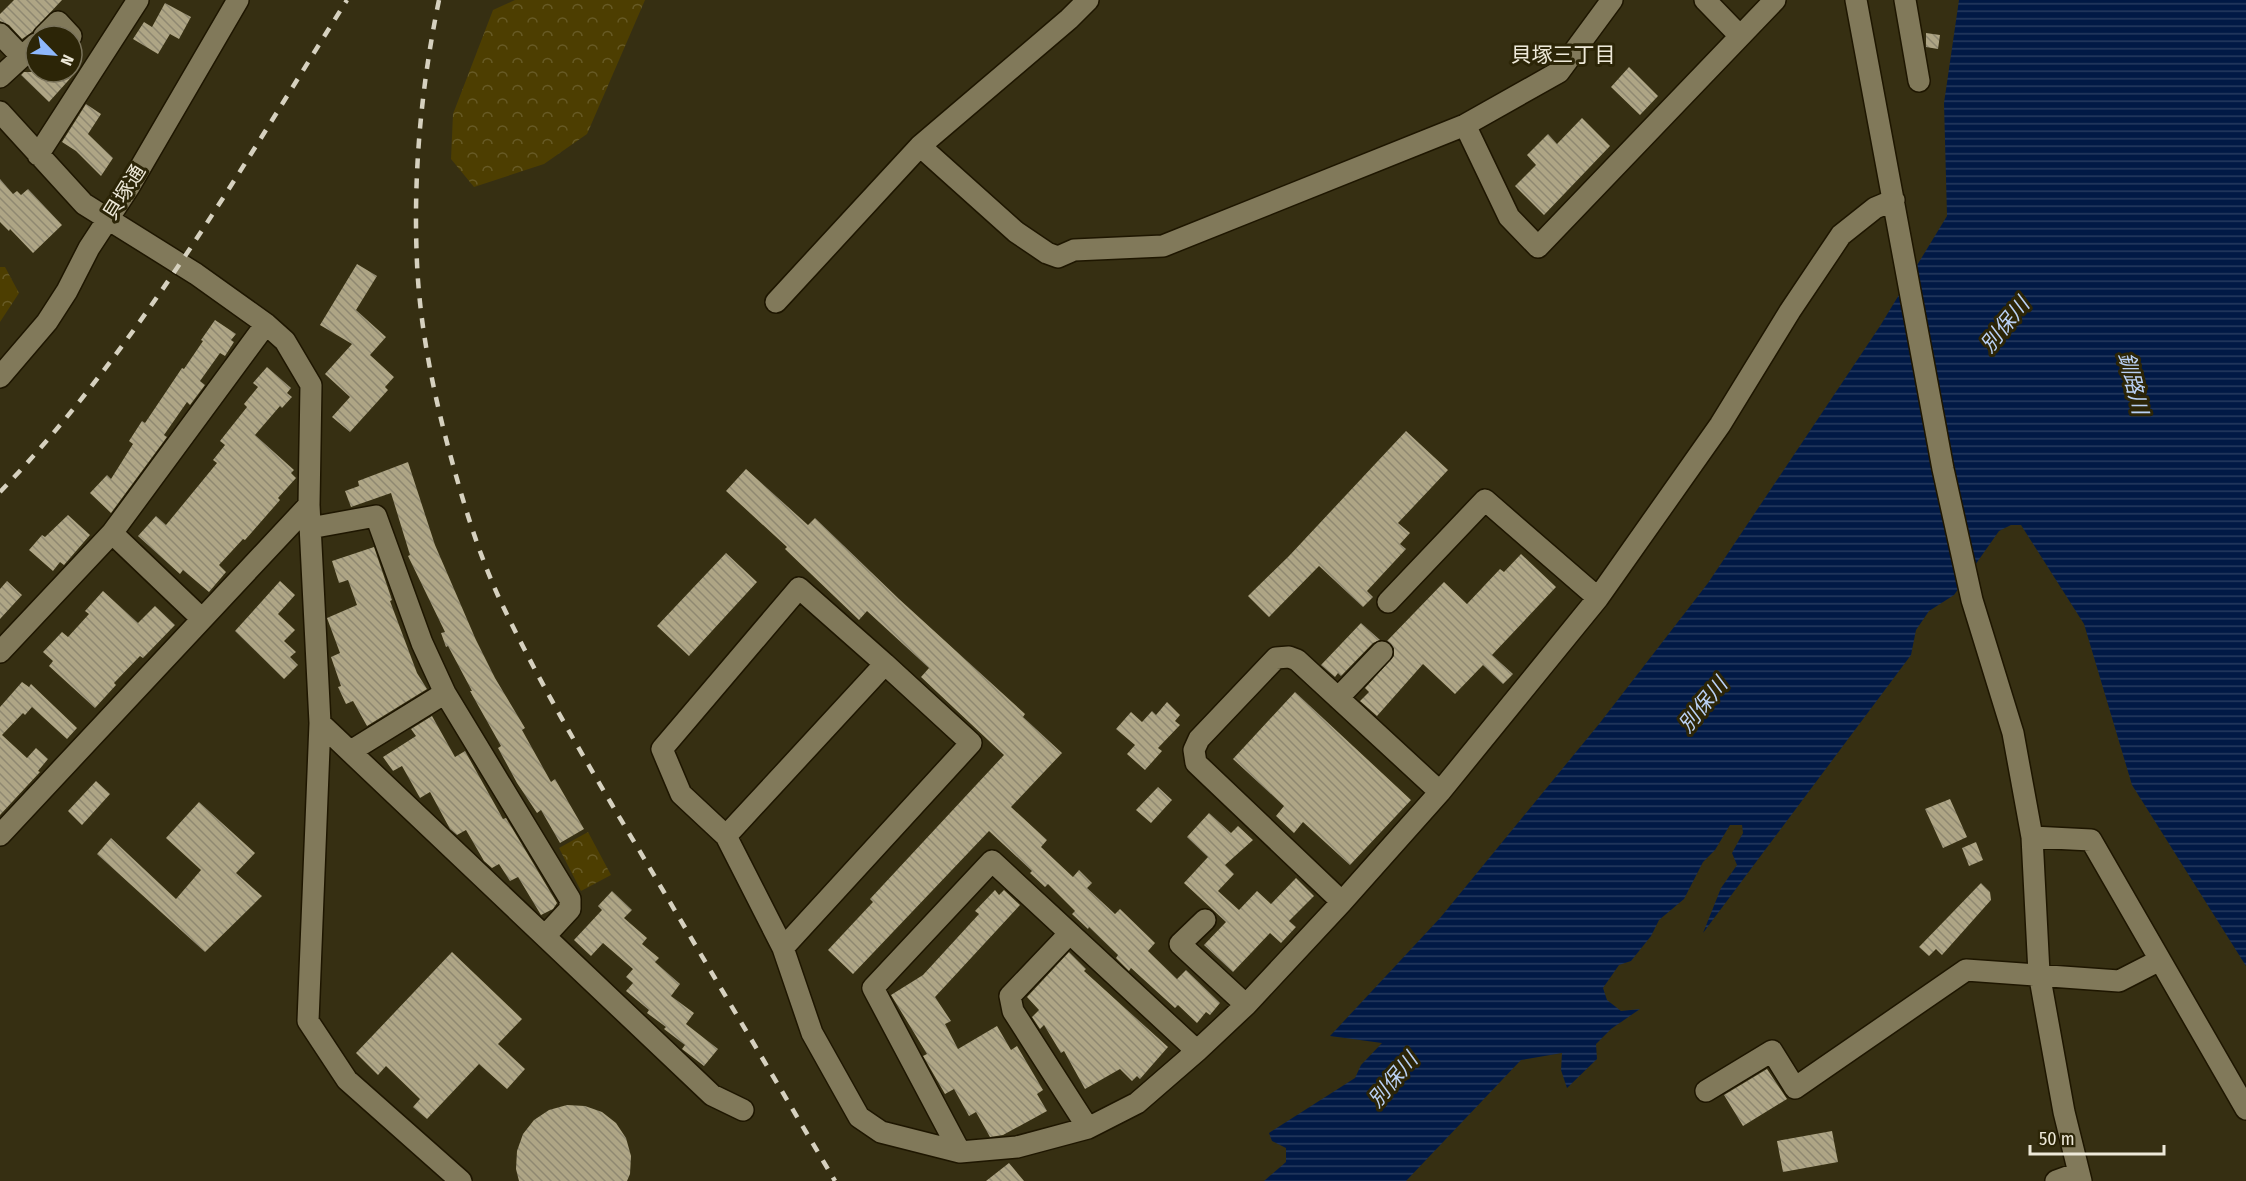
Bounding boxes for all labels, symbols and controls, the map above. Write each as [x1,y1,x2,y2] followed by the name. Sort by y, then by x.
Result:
[24,24,84,84] north arrow
[1511,42,1616,68] district label: 貝塚三丁目
[57,52,78,68] text: N
[98,160,150,224] street label: 貝塚通
[1975,291,2036,358] water label: 別保川
[2113,349,2154,419] water label: 釧路川
[1673,671,1734,738] water label: 別保川
[1363,1046,1424,1112] water label: 別保川
[2030,1118,2164,1156] scale bar
[2039,1128,2075,1150] text: 50 m

